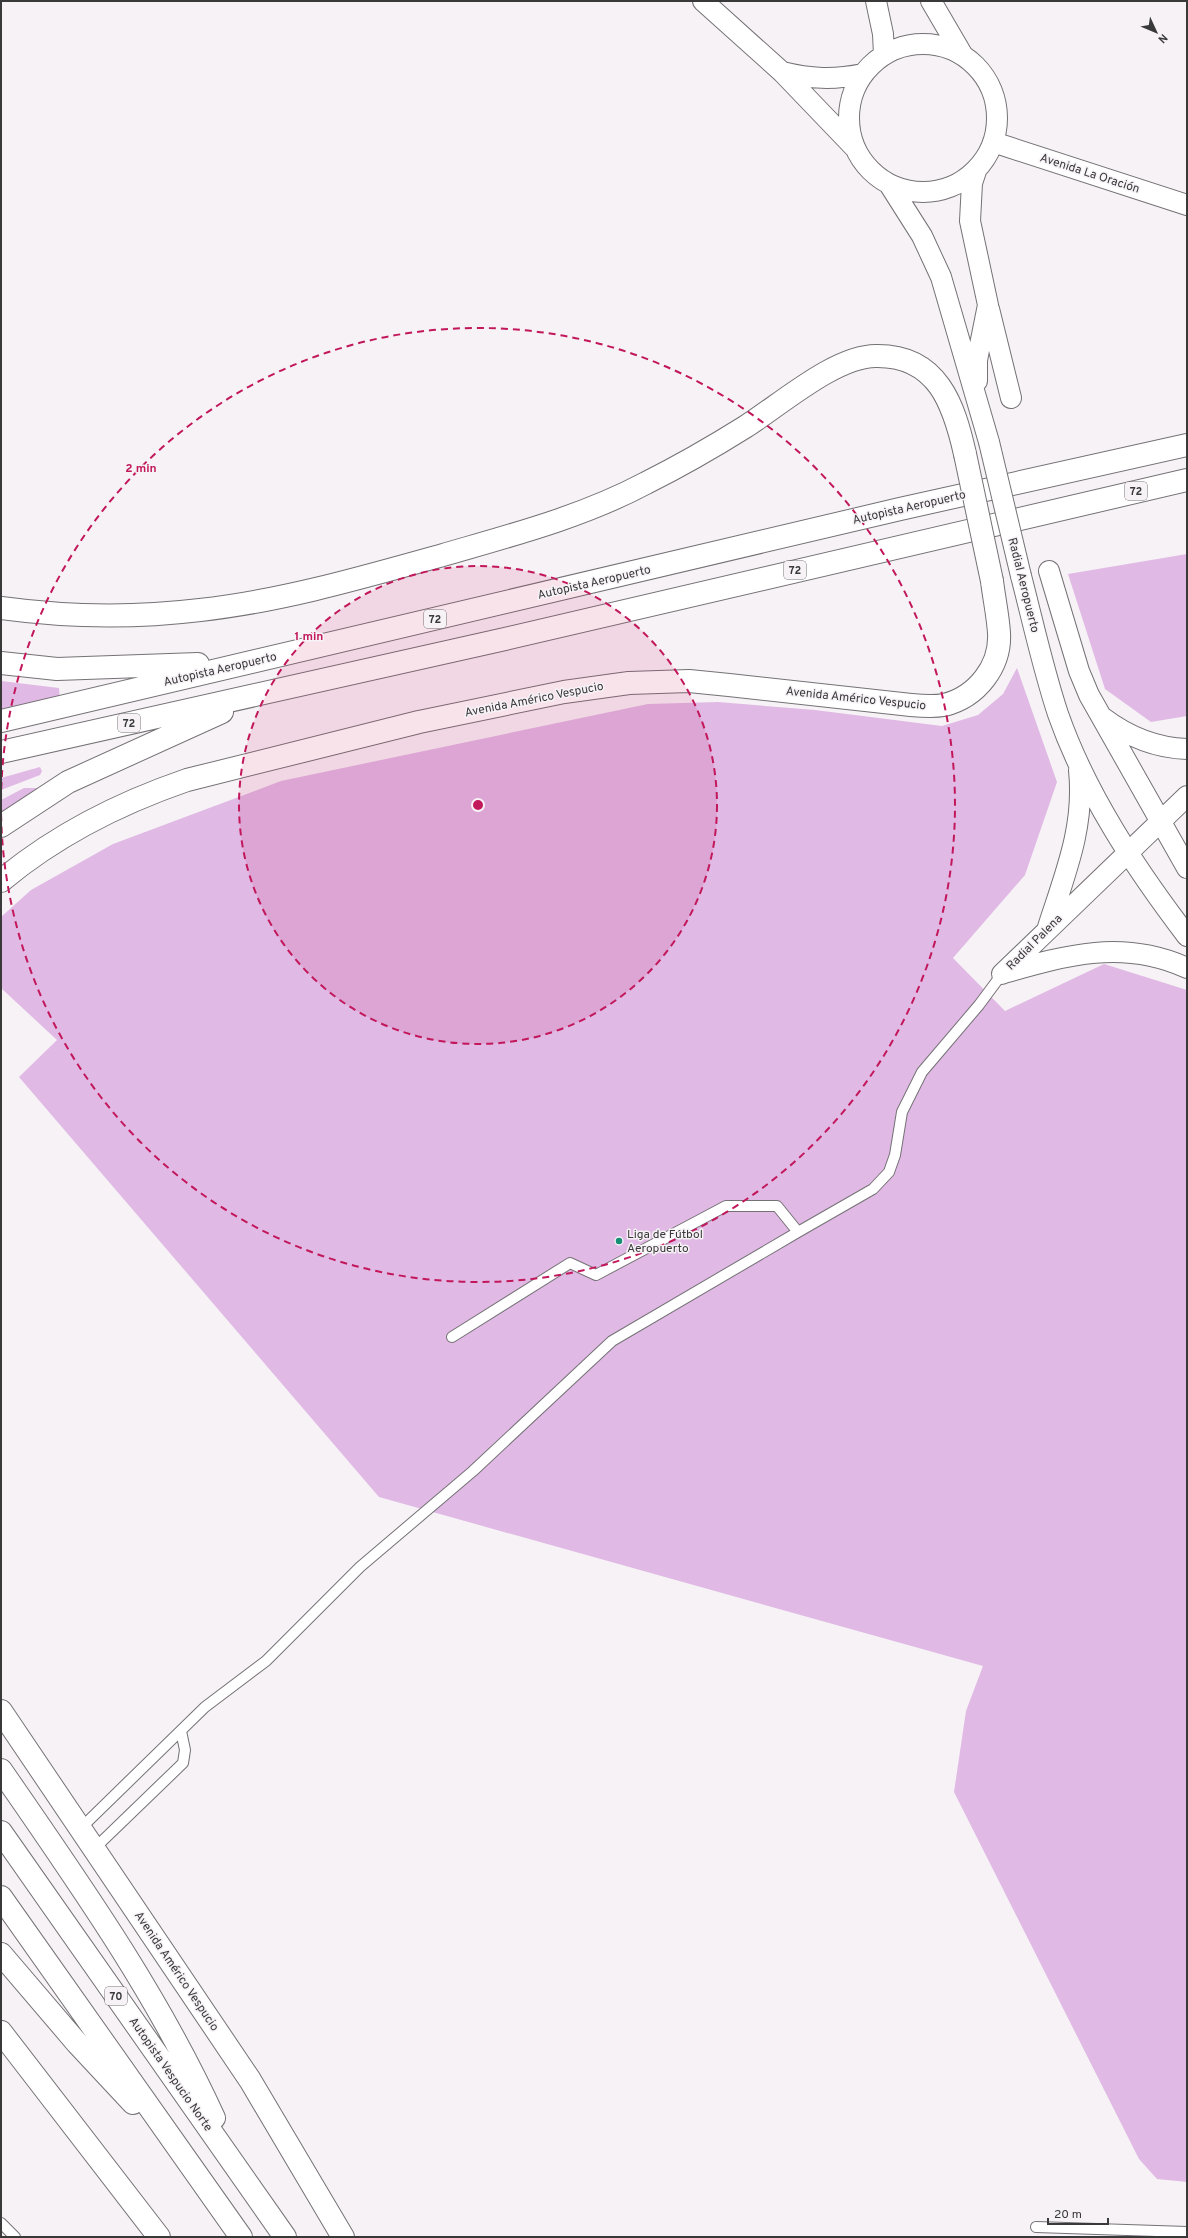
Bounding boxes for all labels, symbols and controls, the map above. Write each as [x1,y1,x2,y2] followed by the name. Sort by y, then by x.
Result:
[1136,12,1176,52] north arrow
[1155,31,1170,46] text: N
[1038,150,1142,198] street label: Avenida La Oración
[125,461,157,477] text: 2 min
[1125,482,1147,500] road number: 72
[851,487,968,529] street label: Autopista Aeropuerto
[1003,536,1043,635] street label: Radial Aeropuerto
[784,561,806,579] road number: 72
[536,562,653,604] street label: Autopista Aeropuerto
[424,610,446,628] road number: 72
[295,629,323,645] text: 1 min
[162,649,279,691] street label: Autopista Aeropuerto
[463,679,605,721] street label: Avenida Américo Vespucio
[785,684,927,714] street label: Avenida Américo Vespucio
[118,714,140,732] road number: 72
[471,798,485,812] centre of rings
[1003,911,1066,974] street label: Radial Palena
[627,1227,703,1257] place label: Liga de Fútbol Aeropuerto
[614,1236,624,1246] marker: Liga de Fútbol Aeropuerto
[130,1909,222,2035] street label: Avenida Américo Vespucio
[105,1987,127,2005] road number: 70
[125,2014,216,2135] street label: Autopista Vespucio Norte
[1048,2200,1108,2226] scale bar
[1054,2207,1082,2223] text: 20 m

